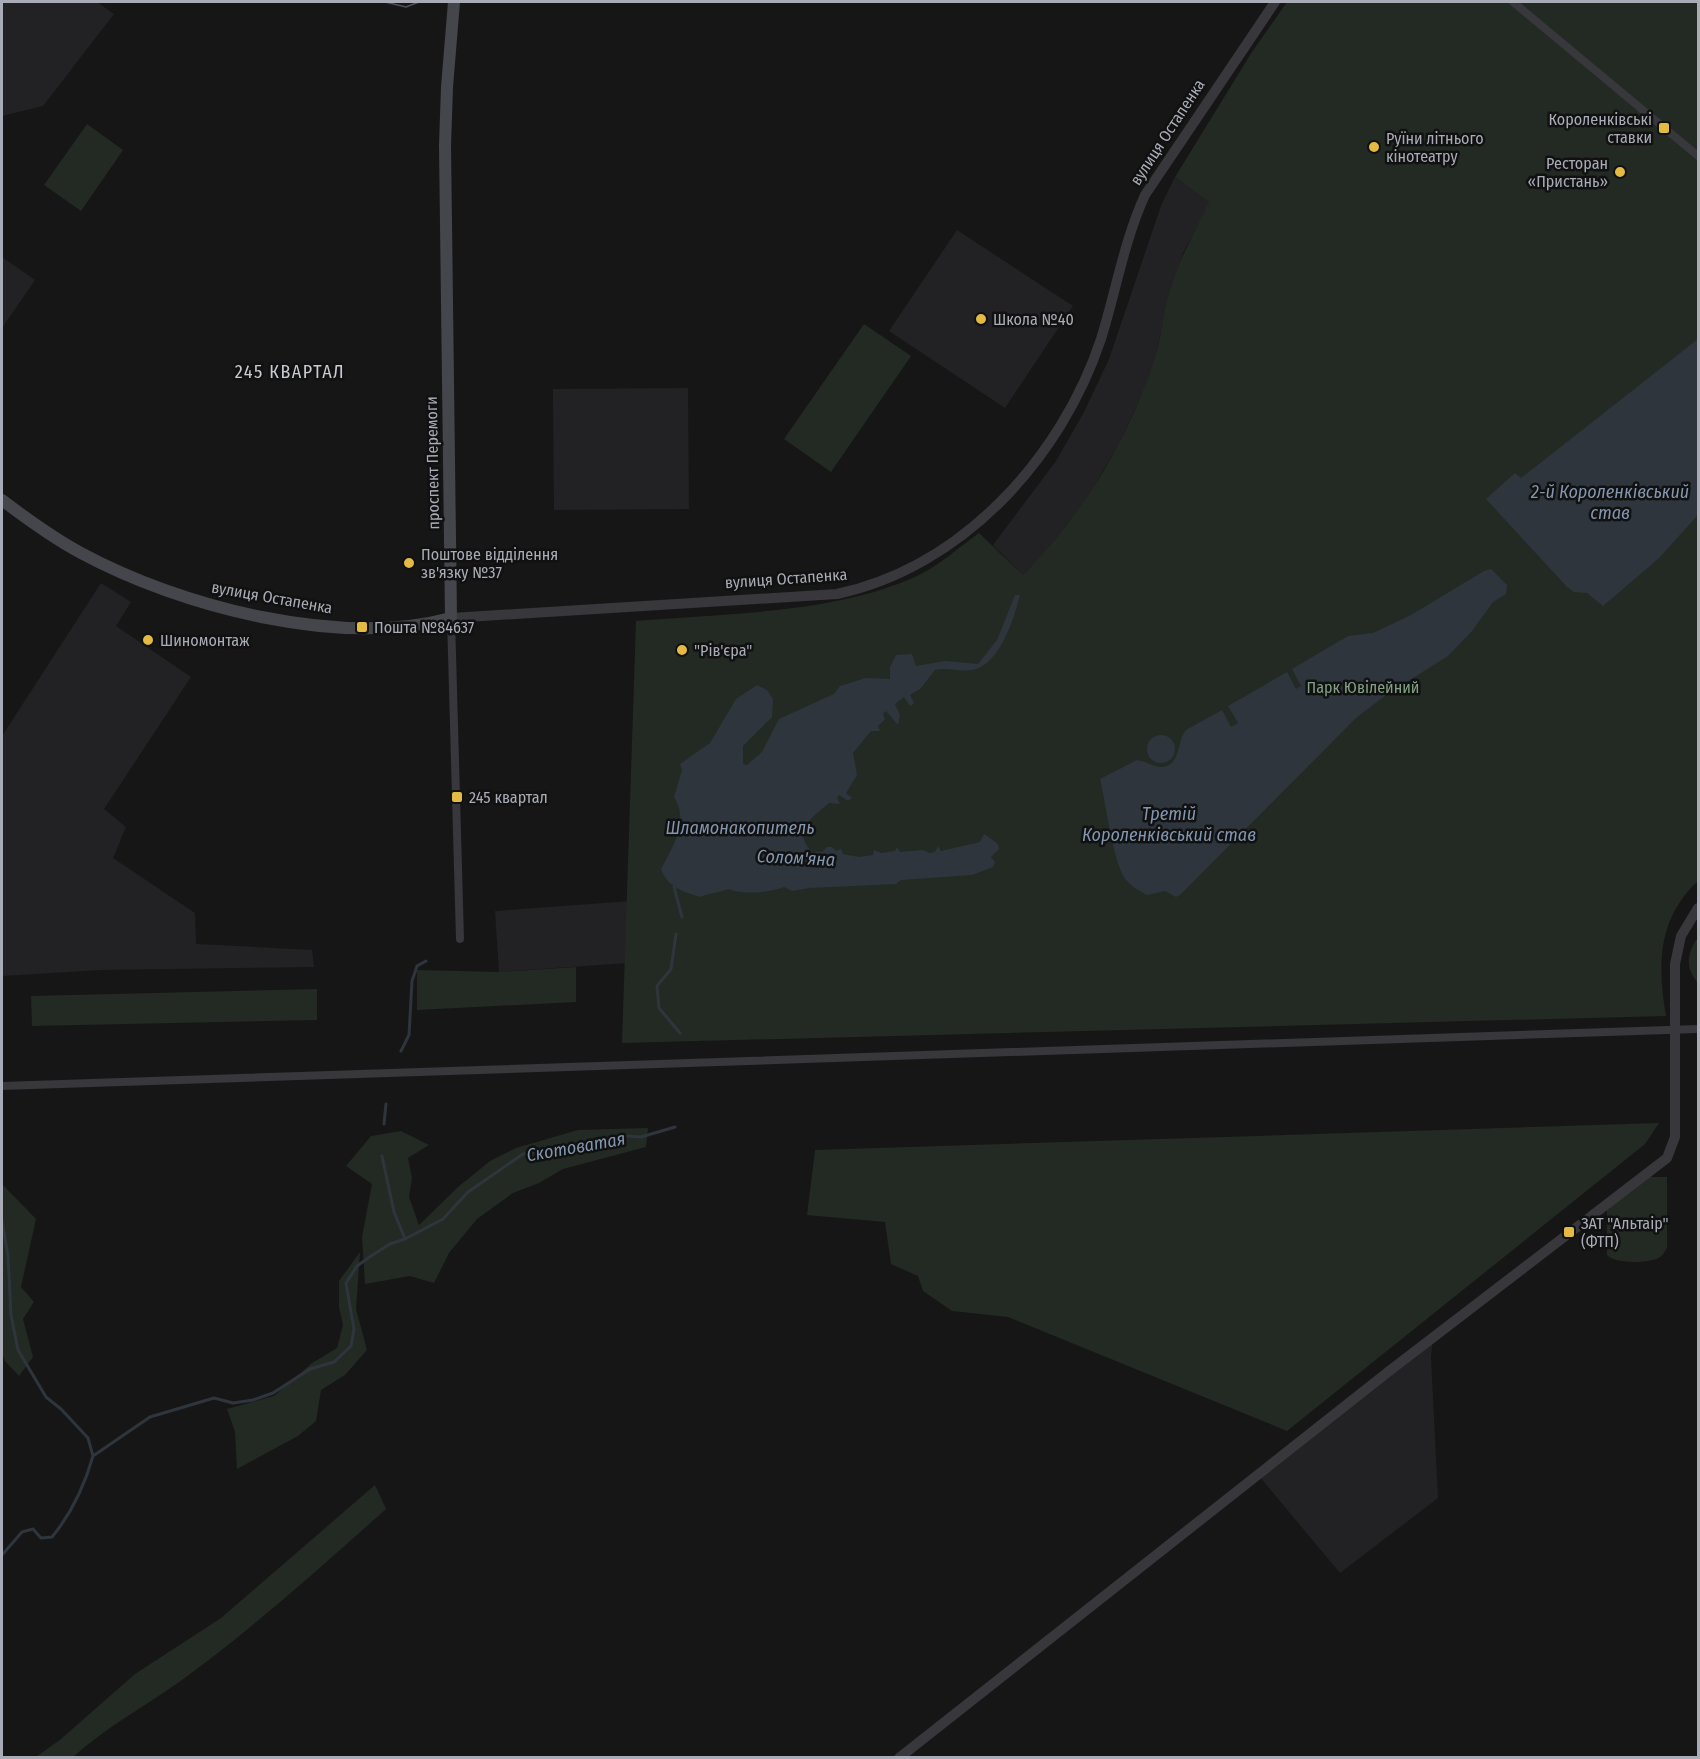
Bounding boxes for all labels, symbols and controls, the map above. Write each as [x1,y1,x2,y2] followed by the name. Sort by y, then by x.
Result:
[1126,76,1209,189] street label: вулиця Остапенка
[1549,110,1652,147] place label: Короленківські ставки
[1657,121,1671,135] marker: Короленківські ставки
[1386,129,1484,166] place label: Руїни літнього кінотеатру
[1367,140,1381,154] marker: Руїни літнього кінотеатру
[1528,154,1608,191] place label: Ресторан «Пристань»
[1613,165,1627,179] marker: Ресторан «Пристань»
[993,310,1074,329] place label: Школа №40
[974,312,988,326] marker: Школа №40
[235,361,345,383] district label: 245 КВАРТАЛ
[422,396,443,530] street label: проспект Перемоги
[1530,481,1689,524] water label: 2-й Короленківський став
[421,545,558,582] place label: Поштове відділення зв'язку №37
[402,556,416,570] marker: Поштове відділення зв'язку №37
[724,565,848,592] street label: вулиця Остапенка
[210,578,334,618] street label: вулиця Остапенка
[374,618,475,637] place label: Пошта №84637
[355,620,369,634] marker: Пошта №84637
[160,631,250,650] place label: Шиномонтаж
[141,633,155,647] marker: Шиномонтаж
[694,641,752,660] place label: "Рів'єра"
[675,643,689,657] marker: "Рів'єра"
[1307,678,1419,697] park label: Парк Ювілейний
[469,788,548,807] place label: 245 квартал
[450,790,464,804] marker: 245 квартал
[1082,803,1256,846] water label: Третій Короленківський став
[665,817,815,839] water label: Шламонакопитель
[756,845,836,871] water label: Солом'яна
[525,1127,627,1167] water label: Скотоватая
[1581,1214,1669,1251] place label: ЗАТ "Альтаір" (ФТП)
[1562,1225,1576,1239] marker: ЗАТ "Альтаір" (ФТП)

